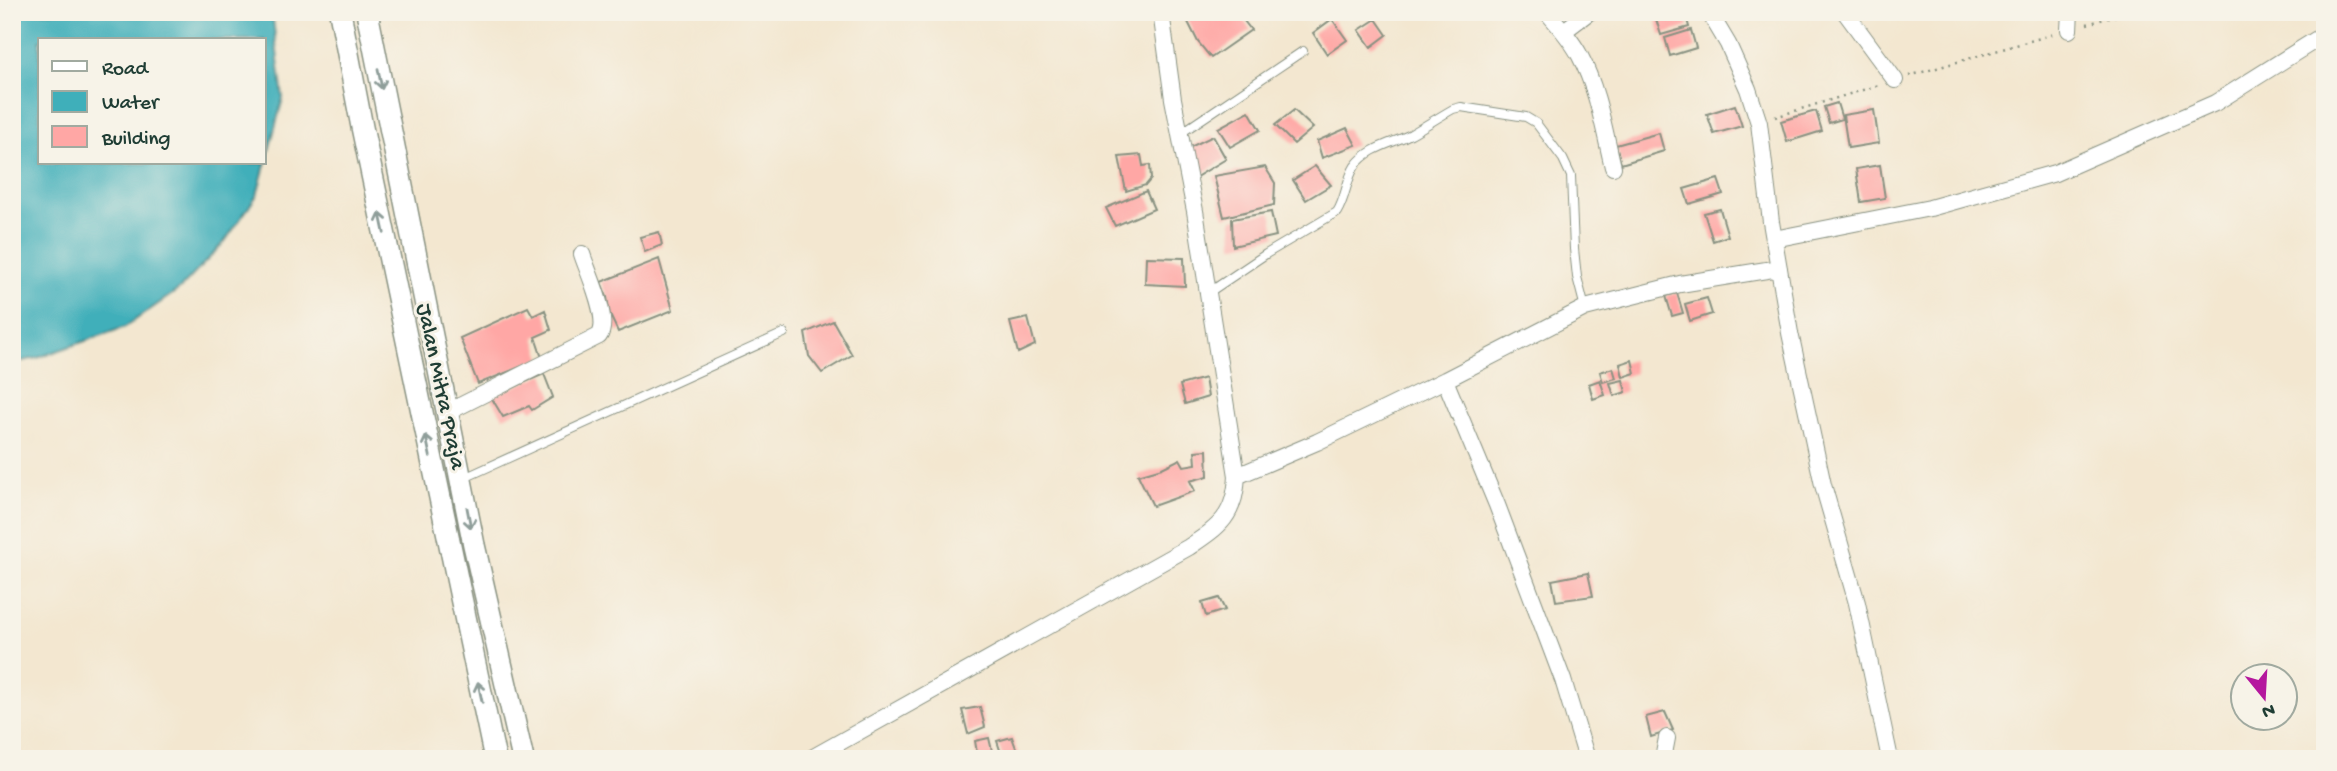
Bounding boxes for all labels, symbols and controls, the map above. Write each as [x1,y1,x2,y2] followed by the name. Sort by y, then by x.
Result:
[38,38,266,164] legend
[102,58,150,83] text: Road
[374,67,387,90] one-way arrow
[102,92,160,117] text: Water
[101,128,171,153] text: Building
[374,212,388,235] one-way arrow
[409,301,471,473] street label: Jalan Mitra Praja
[421,435,435,458] one-way arrow
[463,506,477,529] one-way arrow
[2228,662,2298,732] north arrow
[473,681,487,704] one-way arrow
[2259,697,2278,723] text: N

